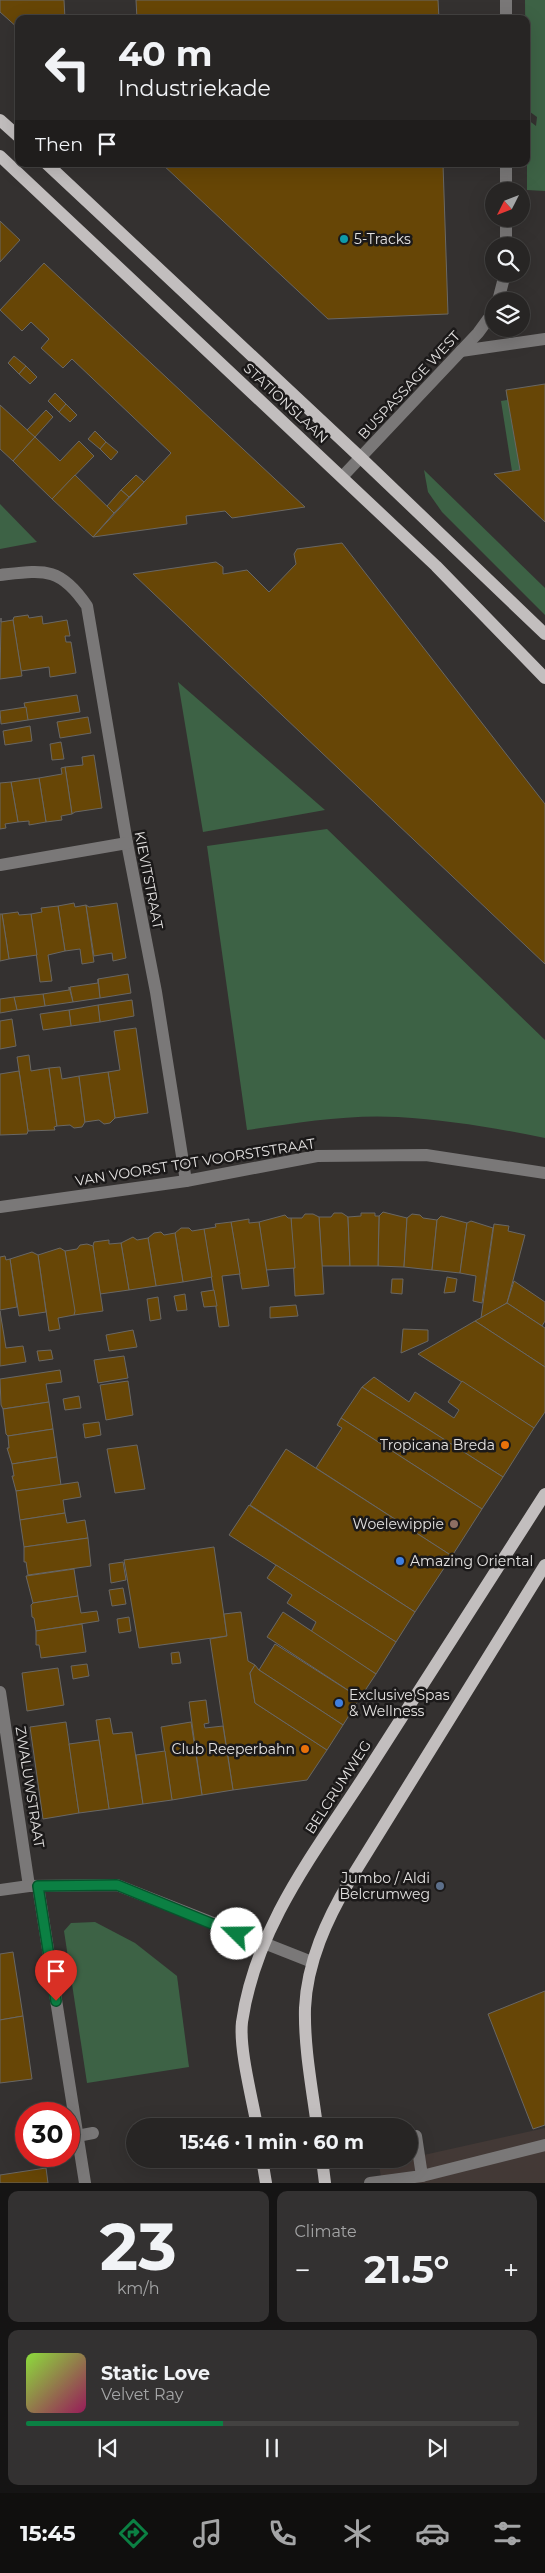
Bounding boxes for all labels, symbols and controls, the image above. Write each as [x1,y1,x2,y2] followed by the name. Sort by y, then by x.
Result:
[118,32,213,75] text: 40 m
[35,35,100,100] icon: left
[118,75,271,102] text: Industriekade
[93,130,121,158] icon: arrive
[35,133,83,156] text: Then
[485,182,530,228] north arrow
[485,182,530,337] map controls
[354,230,411,248] place label: 5-Tracks
[338,233,350,245] marker: 5-Tracks
[485,237,530,282] button: search
[485,292,530,337] button: layers
[354,327,464,443] street label: BUSPASSAGE WEST
[240,359,332,447] street label: STATIONSLAAN
[131,829,167,931] street label: KIEVITSTRAAT
[74,1134,316,1190] street label: VAN VOORST TOT VOORSTSTRAAT
[380,1436,495,1454] place label: Tropicana Breda
[499,1439,511,1451] marker: Tropicana Breda
[353,1515,444,1533] place label: Woelewippie
[448,1518,460,1530] marker: Woelewippie
[410,1552,533,1570] place label: Amazing Oriental
[394,1555,406,1567] marker: Amazing Oriental
[349,1686,450,1720] place label: Exclusive Spas & Wellness
[333,1697,345,1709] marker: Exclusive Spas & Wellness
[11,1725,49,1849] street label: ZWALUWSTRAAT
[301,1737,375,1837] street label: BELCRUMWEG
[172,1740,295,1758] place label: Club Reeperbahn
[299,1743,311,1755] marker: Club Reeperbahn
[339,1869,430,1903] place label: Jumbo / Aldi Belcrumweg
[434,1880,446,1892] marker: Jumbo / Aldi Belcrumweg
[210,1907,262,1959] position arrow
[35,1950,77,2001] pin
[42,1957,70,1985] icon: arrive
[15,2102,80,2167] speed limit sign: 30
[180,2131,364,2154] text: 15:46 · 1 min · 60 m
[100,2207,177,2286] text: 23
[295,2222,357,2241] text: Climate
[364,2246,450,2293] text: 21.5°
[295,2253,311,2287] text: −
[503,2253,519,2287] text: +
[117,2279,160,2298] text: km/h
[101,2362,210,2385] text: Static Love
[101,2385,183,2404] text: Velvet Ray
[94,2434,122,2462] icon: previous
[258,2434,286,2462] icon: pause
[423,2434,451,2462] icon: next
[116,2516,151,2551] icon: directions
[190,2516,225,2551] icon: music
[265,2516,300,2551] icon: phone
[340,2516,375,2551] icon: climate
[415,2516,450,2551] icon: car
[490,2516,525,2551] icon: filters
[20,2520,76,2547] text: 15:45

